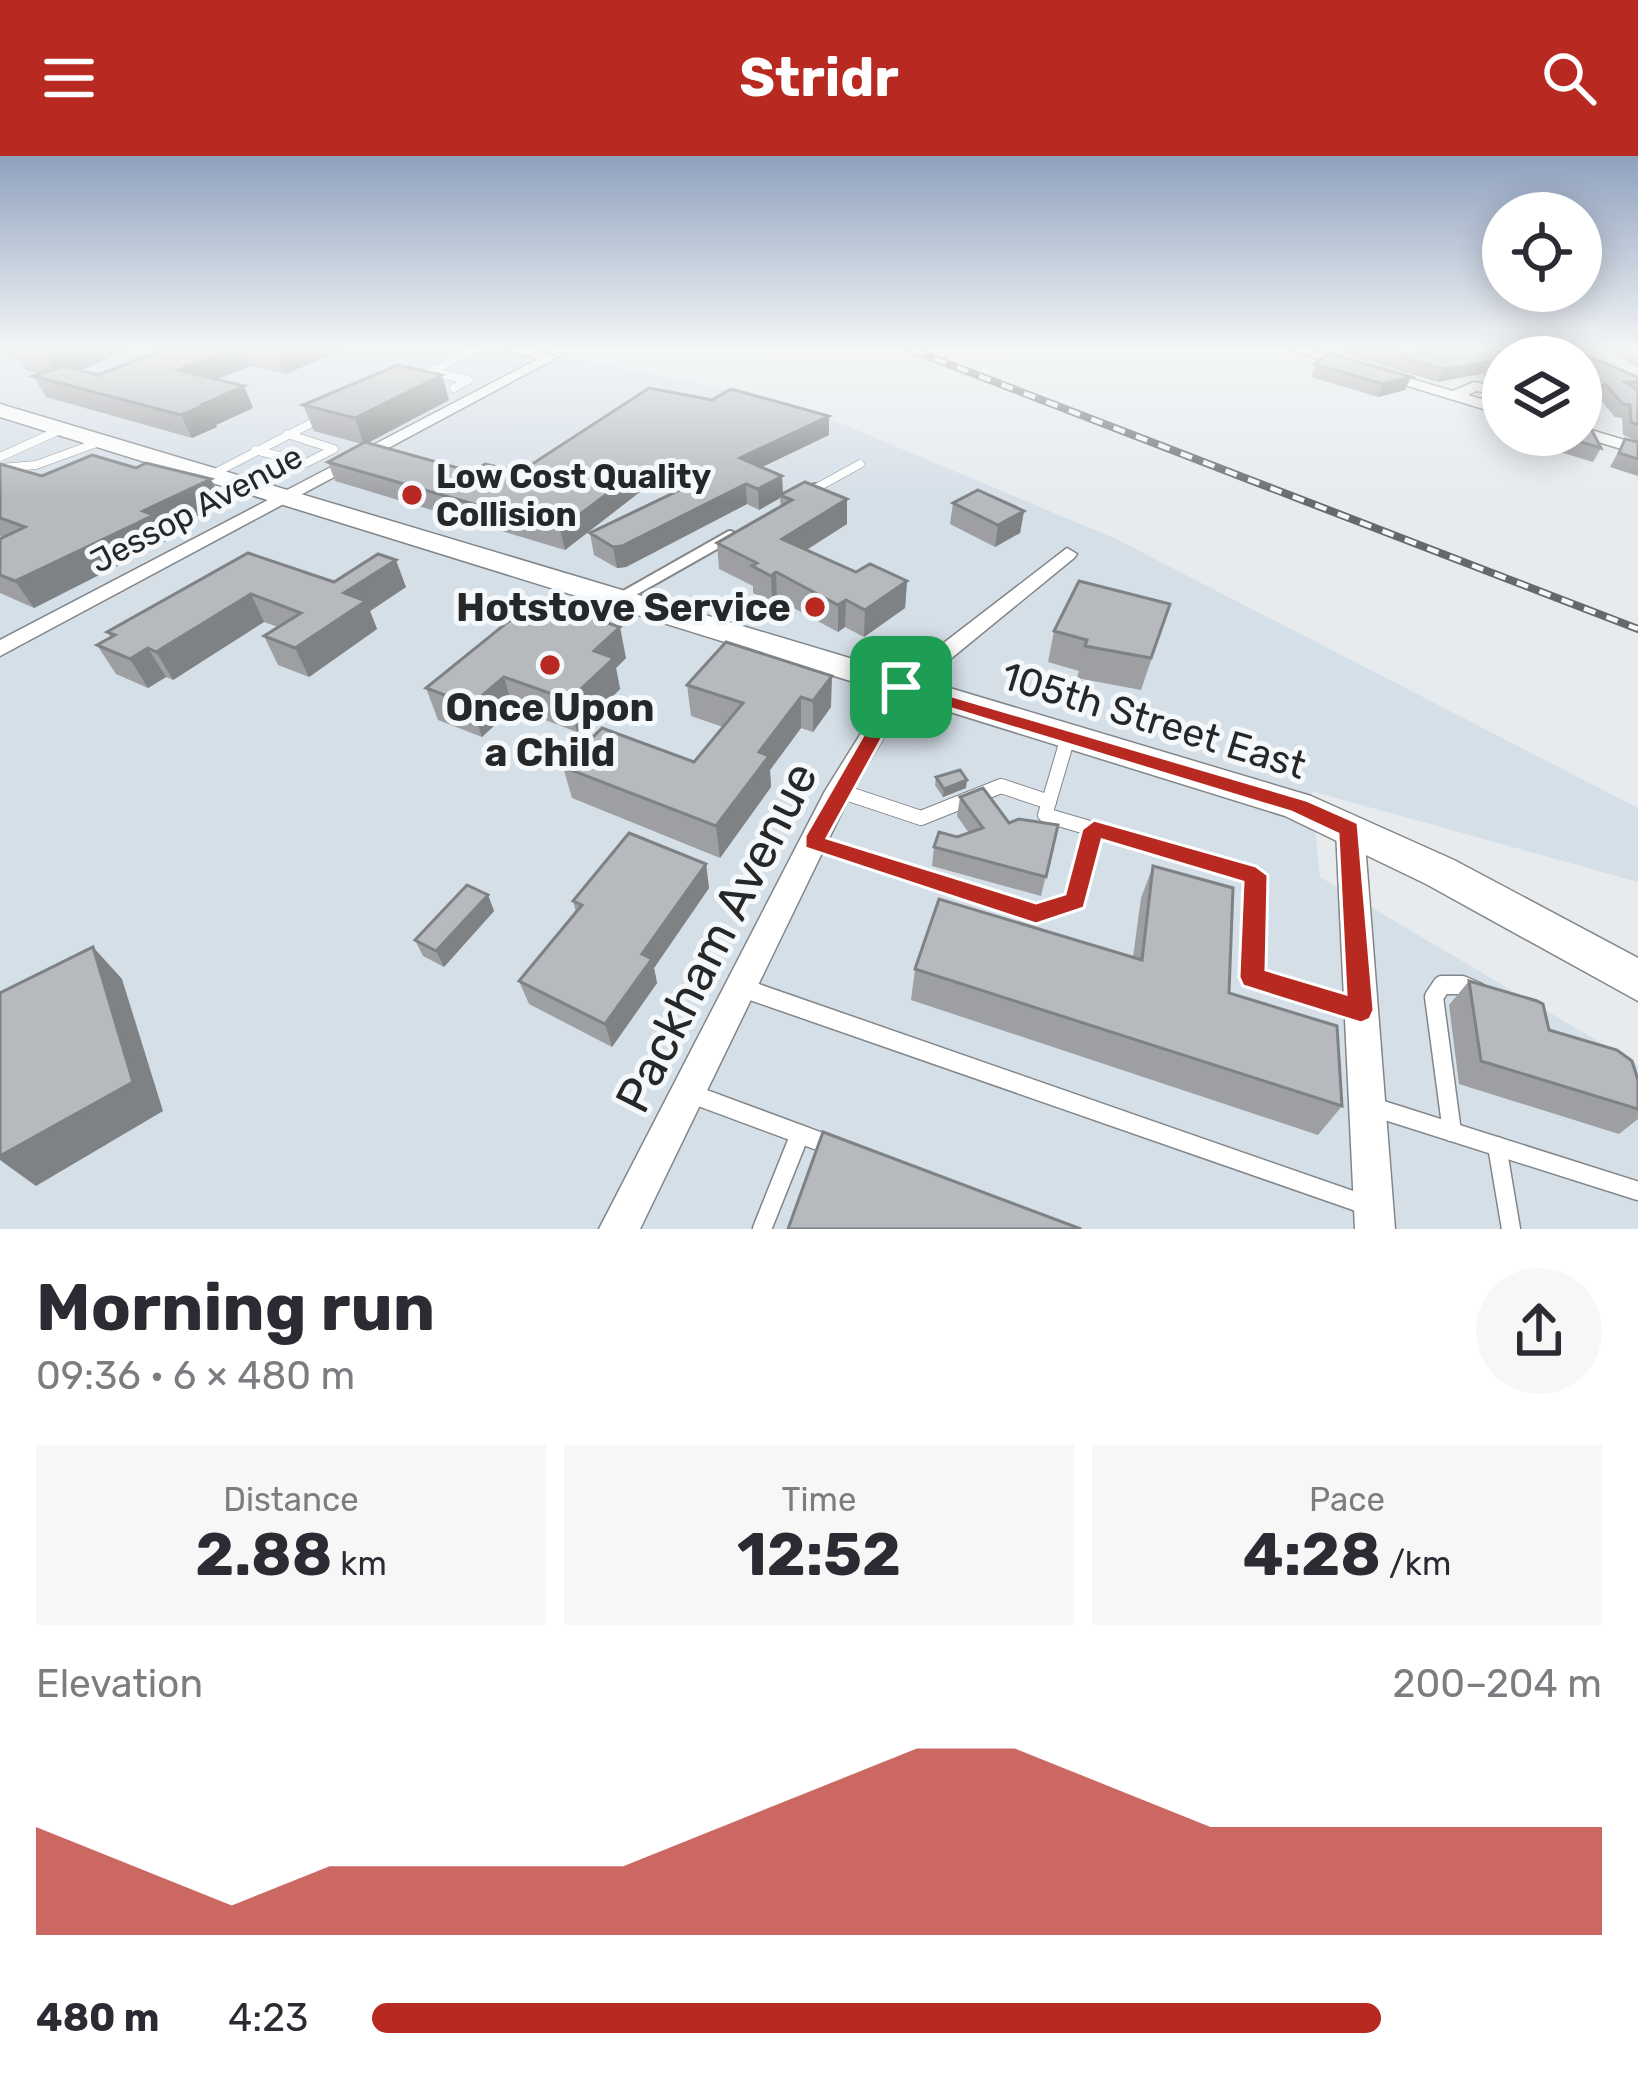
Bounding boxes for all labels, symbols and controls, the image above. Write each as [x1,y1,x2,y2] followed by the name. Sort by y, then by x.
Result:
[36,45,102,111] icon: menu
[1536,45,1602,111] icon: search
[739,46,899,110] text: Stridr
[1482,192,1602,456] map controls
[1482,192,1602,312] button: locate
[1482,336,1602,456] button: layers
[84,436,309,581] street label: Jessop Avenue
[436,457,711,534] place label: Low Cost Quality Collision
[399,482,425,508] marker: Low Cost Quality Collision
[456,585,791,631] place label: Hotstove Service
[802,594,828,620] marker: Hotstove Service
[850,636,952,738] pin
[537,652,563,678] marker: Once Upon a Child
[996,653,1311,789] street label: 105th Street East
[868,654,934,720] icon: arrive
[445,685,655,776] place label: Once Upon a Child
[604,753,829,1122] street label: Packham Avenue
[36,1268,435,1347] text: Morning run
[1476,1268,1602,1394] button: share
[36,1353,355,1399] text: 09:36 · 6 × 480 m
[223,1480,359,1519] text: Distance
[782,1480,856,1519] text: Time
[1309,1480,1385,1519] text: Pace
[195,1519,332,1590] text: 2.88
[737,1519,901,1590] text: 12:52
[1243,1519,1381,1590] text: 4:28
[332,1544,387,1583] text: km
[1381,1544,1451,1583] text: /km
[36,1661,203,1707] text: Elevation
[1393,1661,1602,1707] text: 200–204 m
[36,1995,160,2041] text: 480 m
[228,1995,309,2041] text: 4:23

